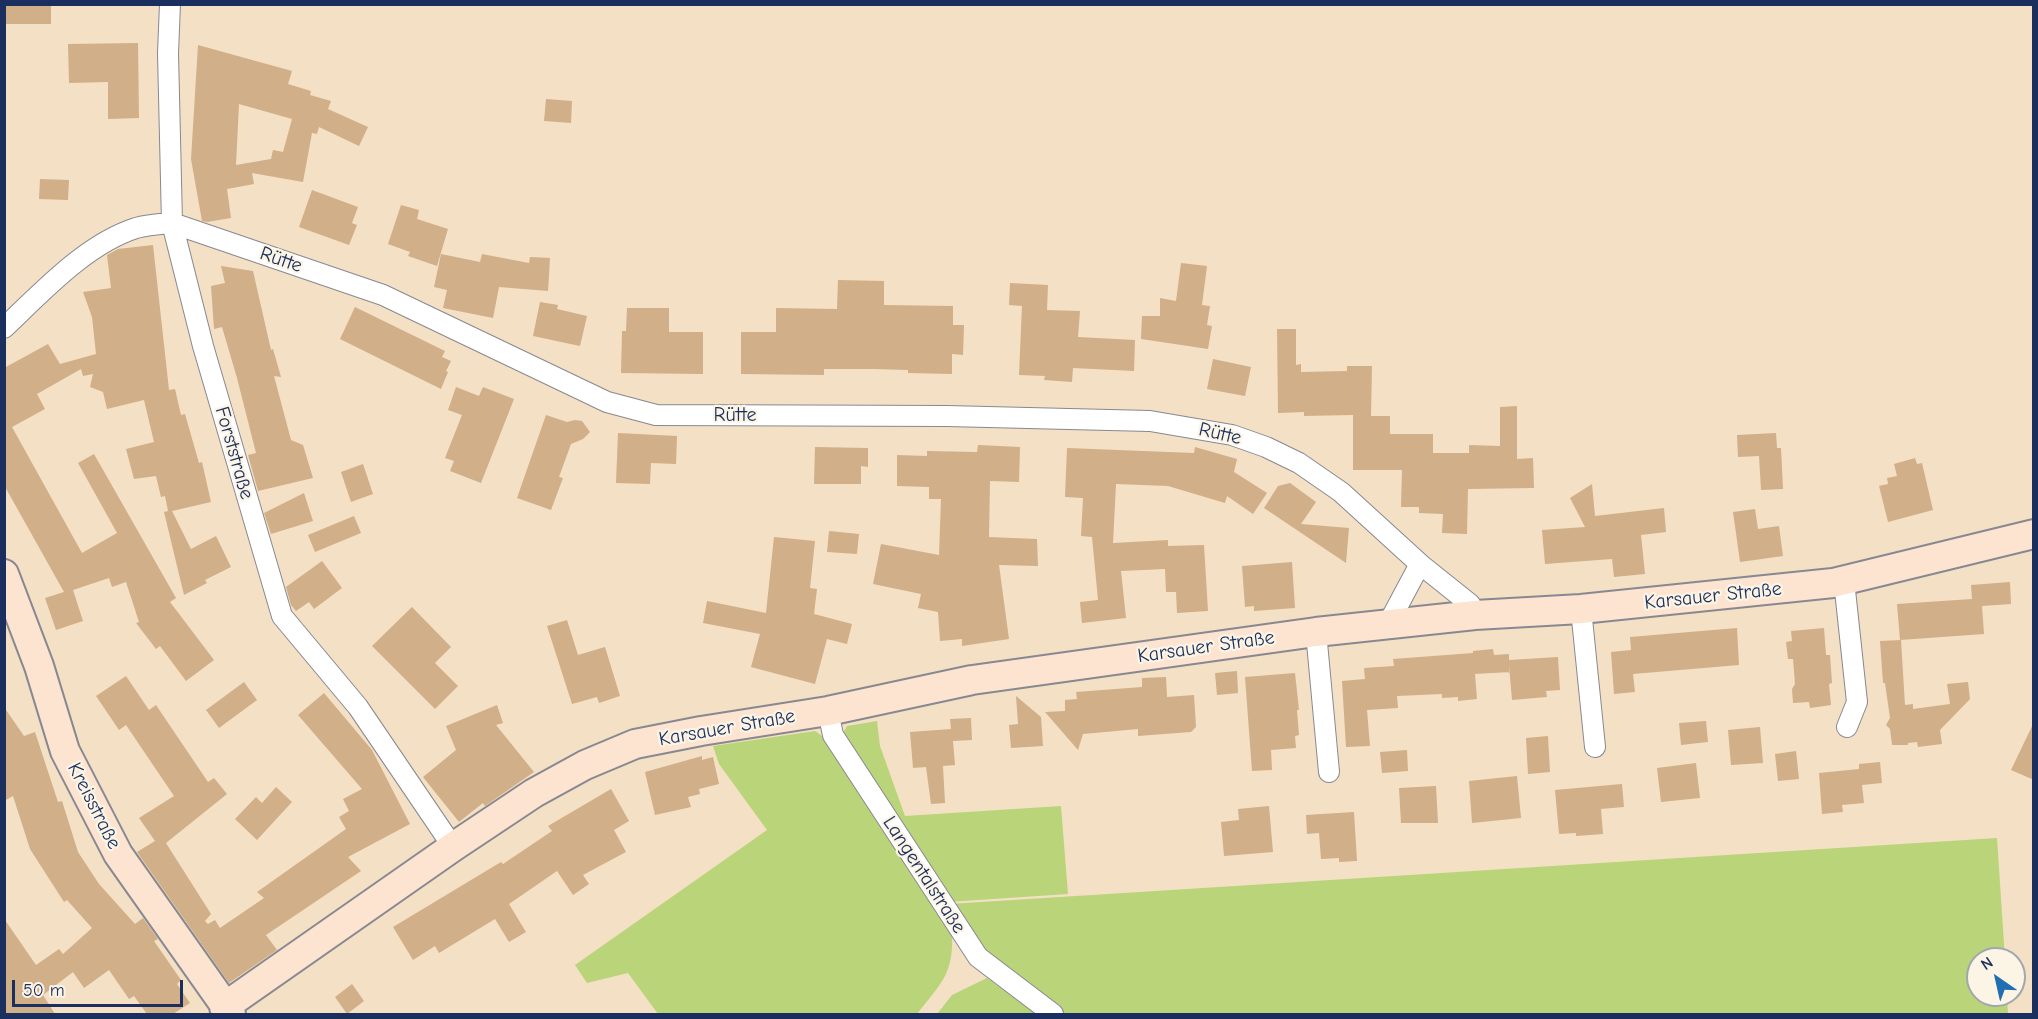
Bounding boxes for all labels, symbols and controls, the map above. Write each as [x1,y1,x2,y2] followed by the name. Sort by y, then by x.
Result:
[257,242,305,278] street label: Rütte
[713,403,757,427] street label: Rütte
[209,404,259,502] street label: Forststraße
[1196,417,1244,451] street label: Rütte
[1643,577,1783,615] street label: Karsauer Straße
[1136,626,1276,668] street label: Karsauer Straße
[657,704,797,752] street label: Karsauer Straße
[62,759,126,853] street label: Kreisstraße
[877,812,971,938] street label: Langentalstraße
[1966,947,2026,1007] north arrow
[1978,953,1996,974] text: N
[15,968,186,1006] scale bar
[23,980,65,1001] text: 50 m

